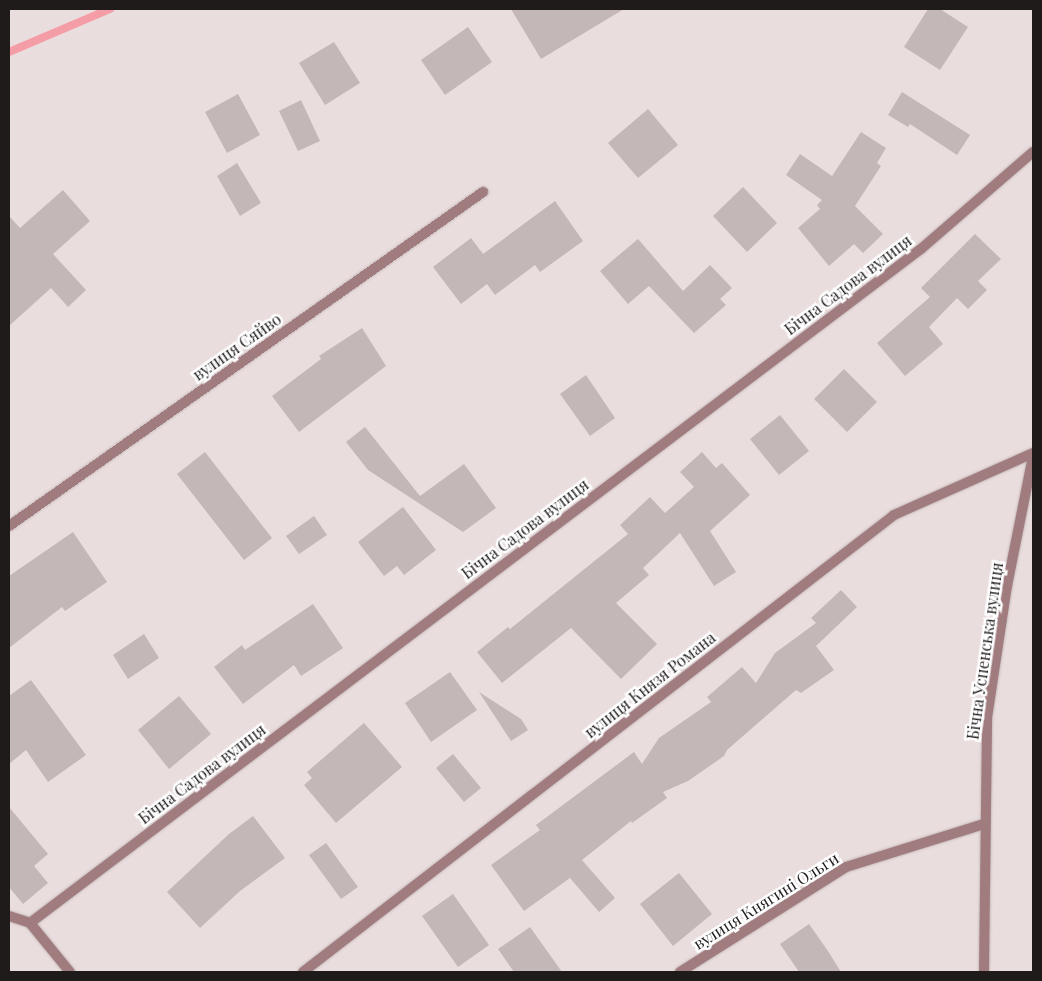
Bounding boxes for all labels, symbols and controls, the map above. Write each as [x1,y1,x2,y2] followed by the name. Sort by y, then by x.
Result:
[781,231,915,339] street label: Бічна Садова вулиця
[189,309,285,385] street label: вулиця Сяйво
[458,475,592,583] street label: Бічна Садова вулиця
[963,561,1007,741] street label: Бічна Успенська вулиця
[581,628,719,742] street label: вулиця Князя Романа
[135,720,269,828] street label: Бічна Садова вулиця
[690,848,842,954] street label: вулиця Княгині Ольги

